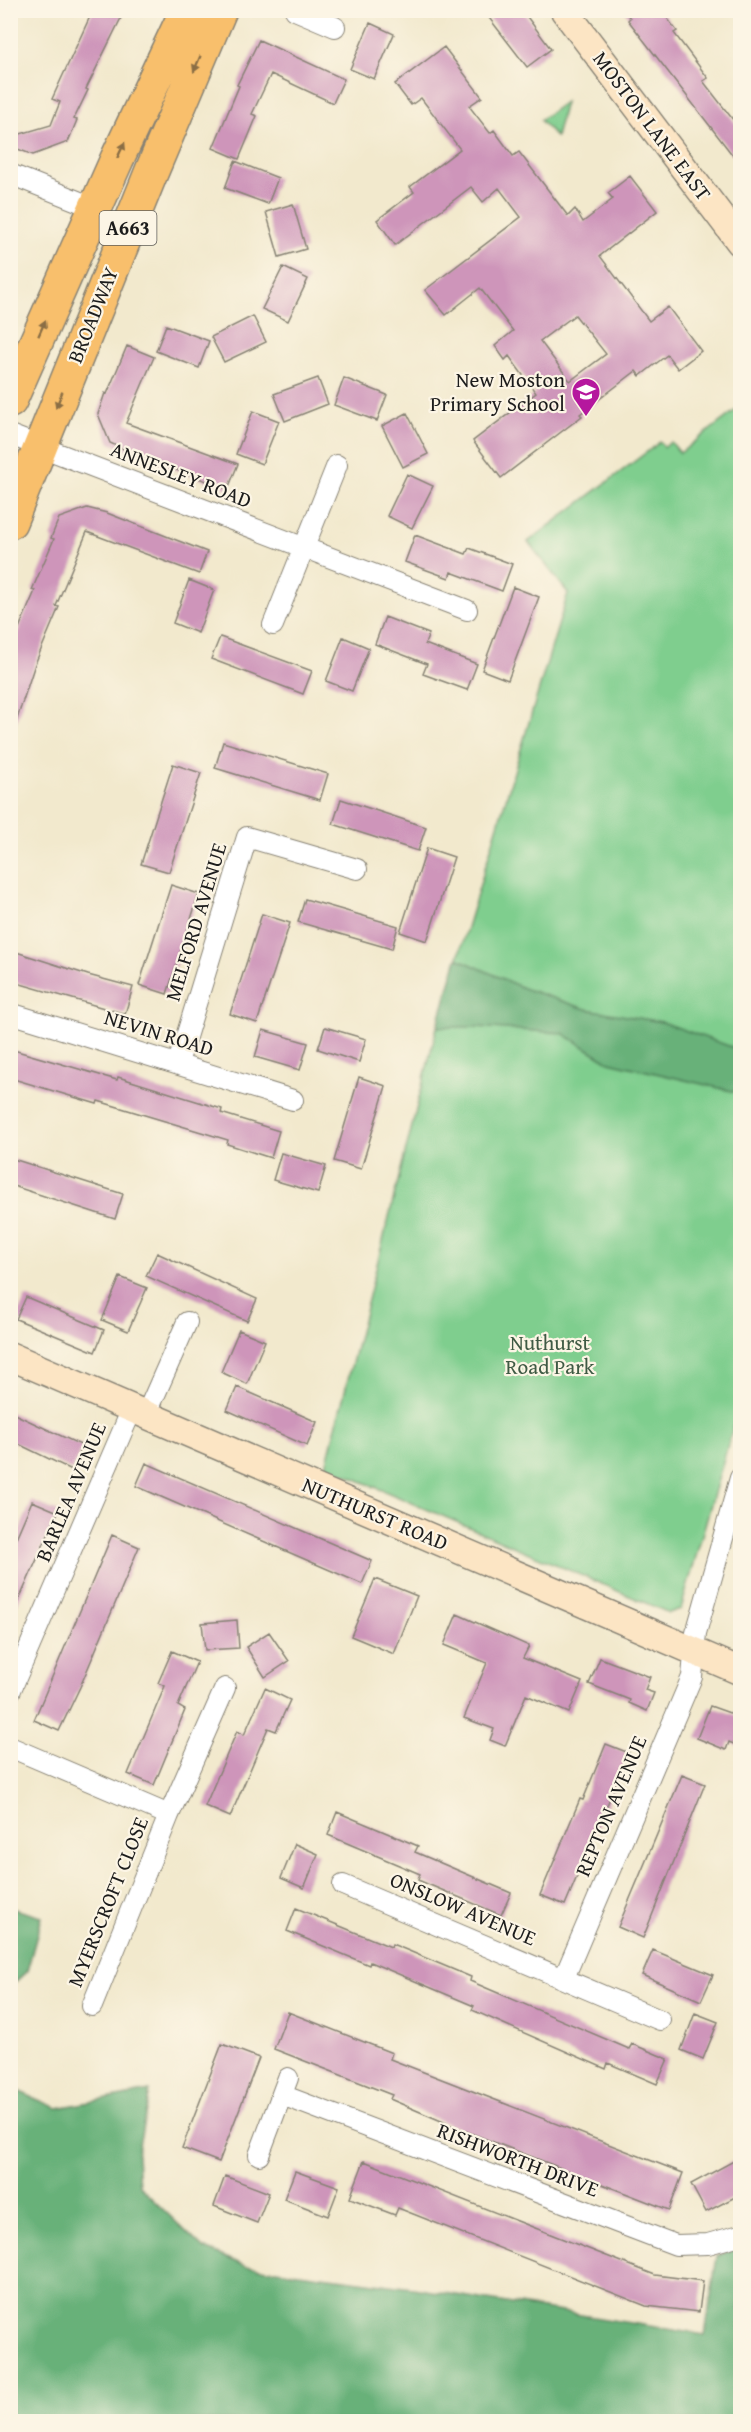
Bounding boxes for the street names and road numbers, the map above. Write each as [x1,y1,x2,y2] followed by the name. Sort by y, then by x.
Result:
[586,44,719,207] street label: MOSTON LANE EAST
[100,211,156,245] road number: A663
[59,262,126,368] street label: BROADWAY
[106,433,256,516] street label: ANNESLEY ROAD
[157,838,234,1005] street label: MELFORD AVENUE
[101,1001,218,1064] street label: NEVIN ROAD
[27,1417,114,1566] street label: BARLEA AVENUE
[298,1469,453,1558] street label: NUTHURST ROAD
[567,1730,654,1881] street label: REPTON AVENUE
[59,1812,156,1992] street label: MYERSCROFT CLOSE
[385,1864,541,1953] street label: ONSLOW AVENUE
[433,2114,604,2205] street label: RISHWORTH DRIVE

